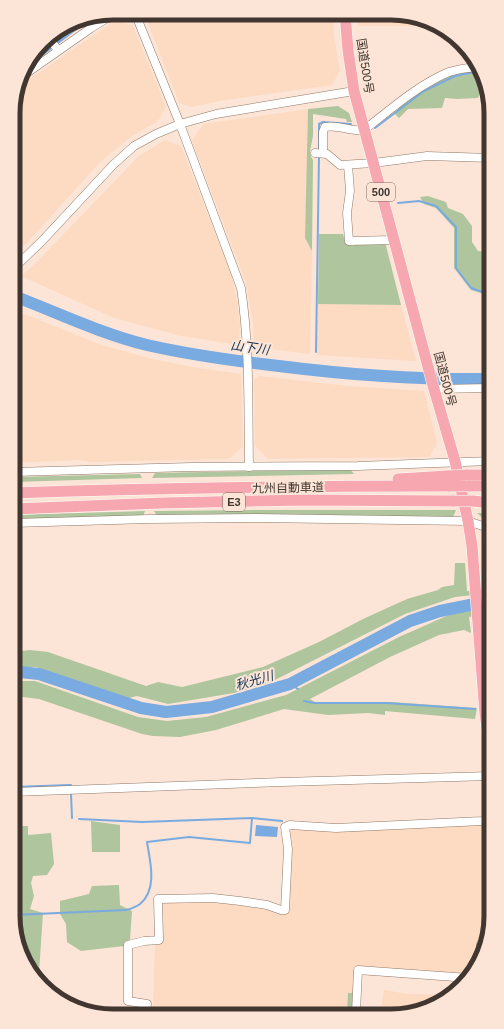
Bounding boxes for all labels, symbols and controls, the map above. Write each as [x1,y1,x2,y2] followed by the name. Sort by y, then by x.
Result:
[354,37,376,95] street label: 国道500号
[367,183,395,201] road number: 500
[230,337,272,358] water label: 山下川
[431,350,459,408] street label: 国道500号
[252,480,324,496] street label: 九州自動車道
[223,493,245,511] road number: E3
[233,667,277,693] water label: 秋光川

